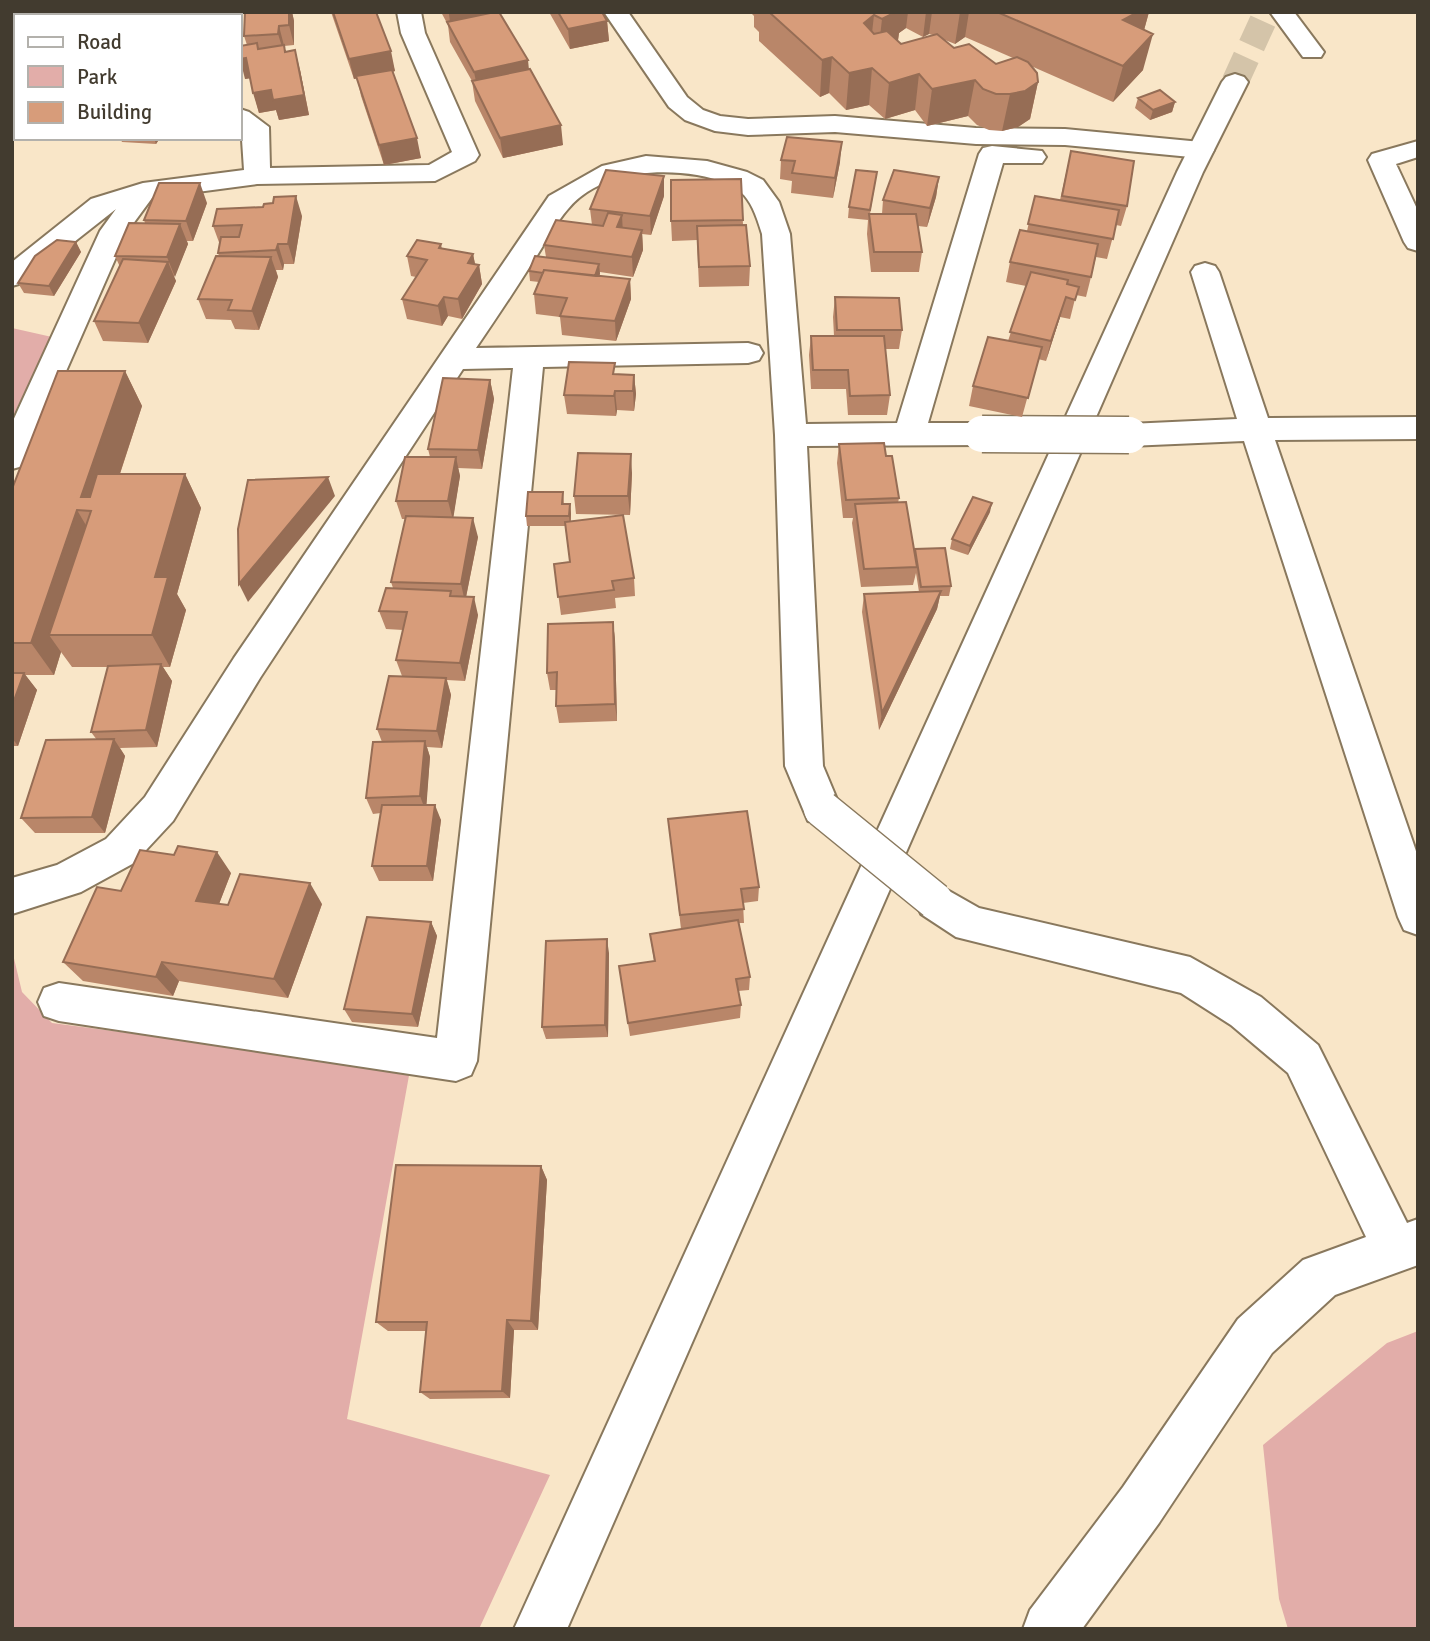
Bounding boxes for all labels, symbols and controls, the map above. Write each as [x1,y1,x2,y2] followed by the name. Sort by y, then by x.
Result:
[14,14,242,140] legend
[77,29,122,55] text: Road
[77,64,118,90] text: Park
[77,99,152,125] text: Building

